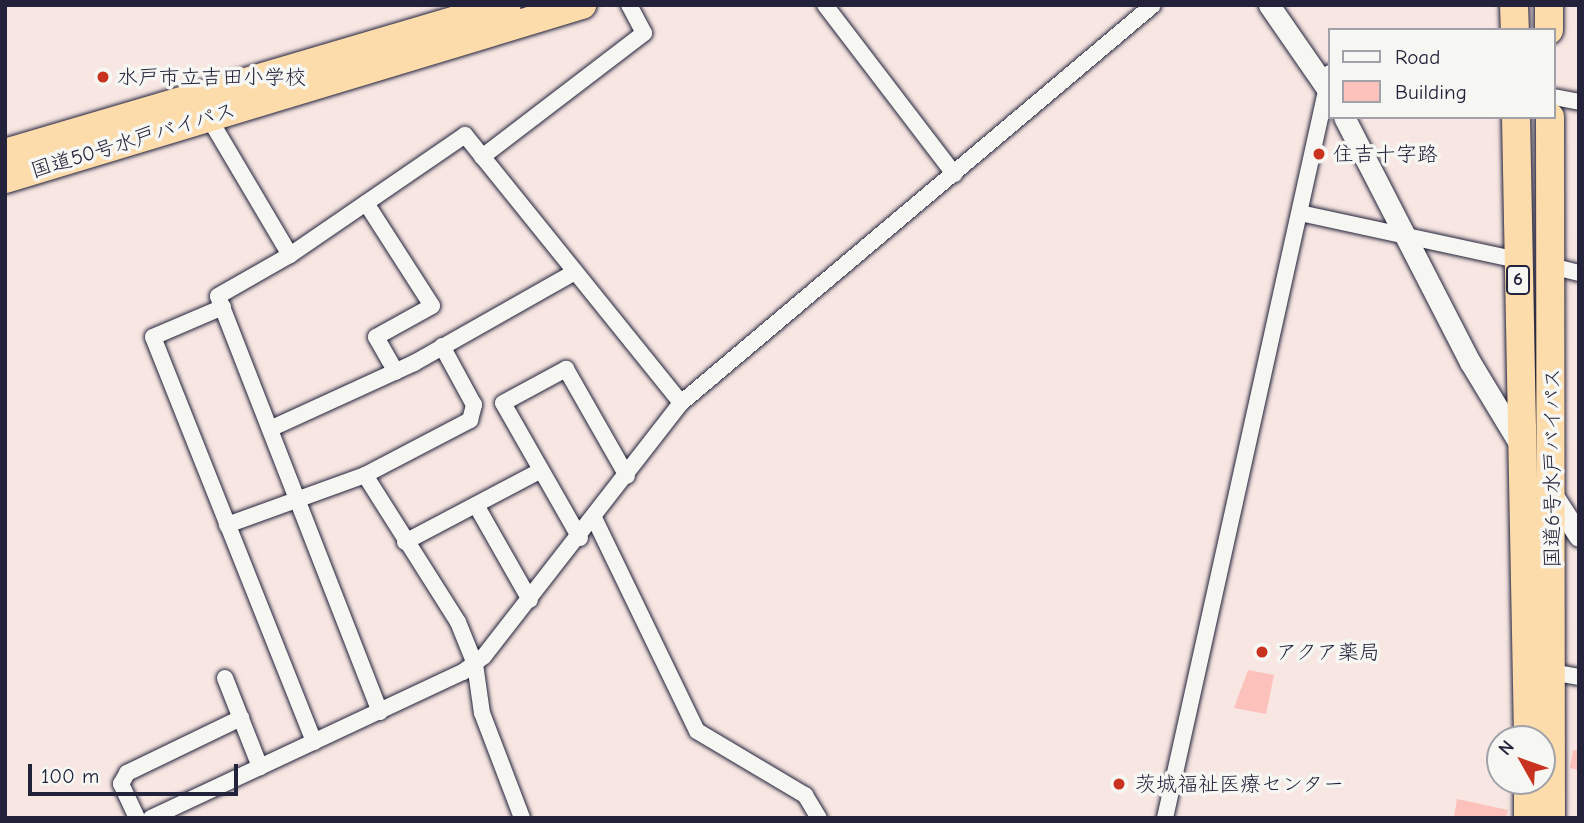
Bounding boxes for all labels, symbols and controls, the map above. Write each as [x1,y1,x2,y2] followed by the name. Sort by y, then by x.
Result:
[1328,28,1556,119] legend
[1395,45,1440,69] text: Road
[117,64,306,90] place label: 水戸市立吉田小学校
[95,69,111,85] marker: 水戸市立吉田小学校
[1395,80,1467,104] text: Building
[27,97,239,183] street label: 国道50号水戸バイパス
[1333,141,1438,167] place label: 住吉十字路
[1311,146,1327,162] marker: 住吉十字路
[1506,264,1530,296] road number: 6
[1539,368,1565,568] street label: 国道6号水戸バイパス
[1276,639,1381,665] place label: アクア薬局
[1254,644,1270,660] marker: アクア薬局
[1486,725,1556,795] north arrow
[1494,736,1519,760] text: N
[32,750,242,794] scale bar
[41,764,99,788] text: 100 m
[1135,771,1345,797] place label: 茨城福祉医療センター
[1109,774,1129,794] marker: 茨城福祉医療センター

